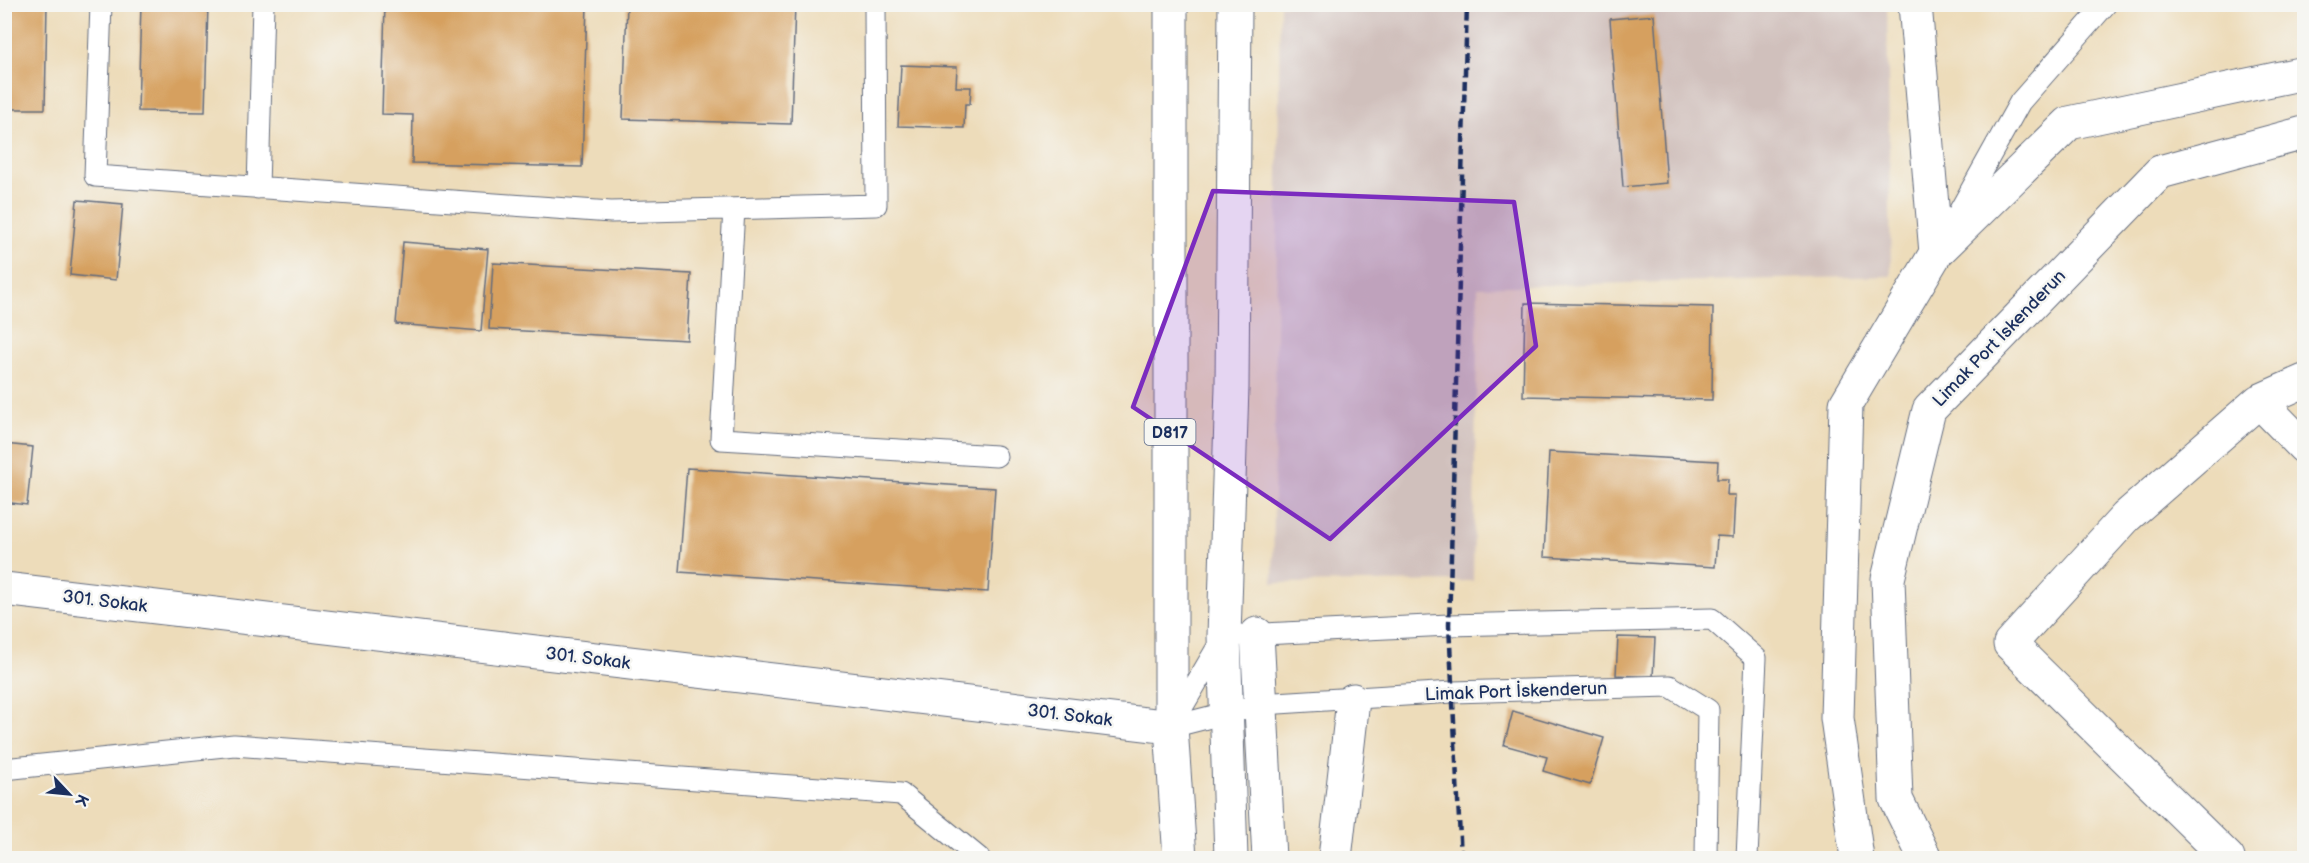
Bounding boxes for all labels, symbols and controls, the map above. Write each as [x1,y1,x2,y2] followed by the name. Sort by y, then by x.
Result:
[1928,265,2070,411] street label: Limak Port İskenderun
[1144,419,1196,445] road number: D817
[61,586,149,617] street label: 301. Sokak
[544,643,632,674] street label: 301. Sokak
[1425,677,1607,705] street label: Limak Port İskenderun
[1026,700,1114,731] street label: 301. Sokak
[39,764,99,824] north arrow
[70,791,92,809] text: K

